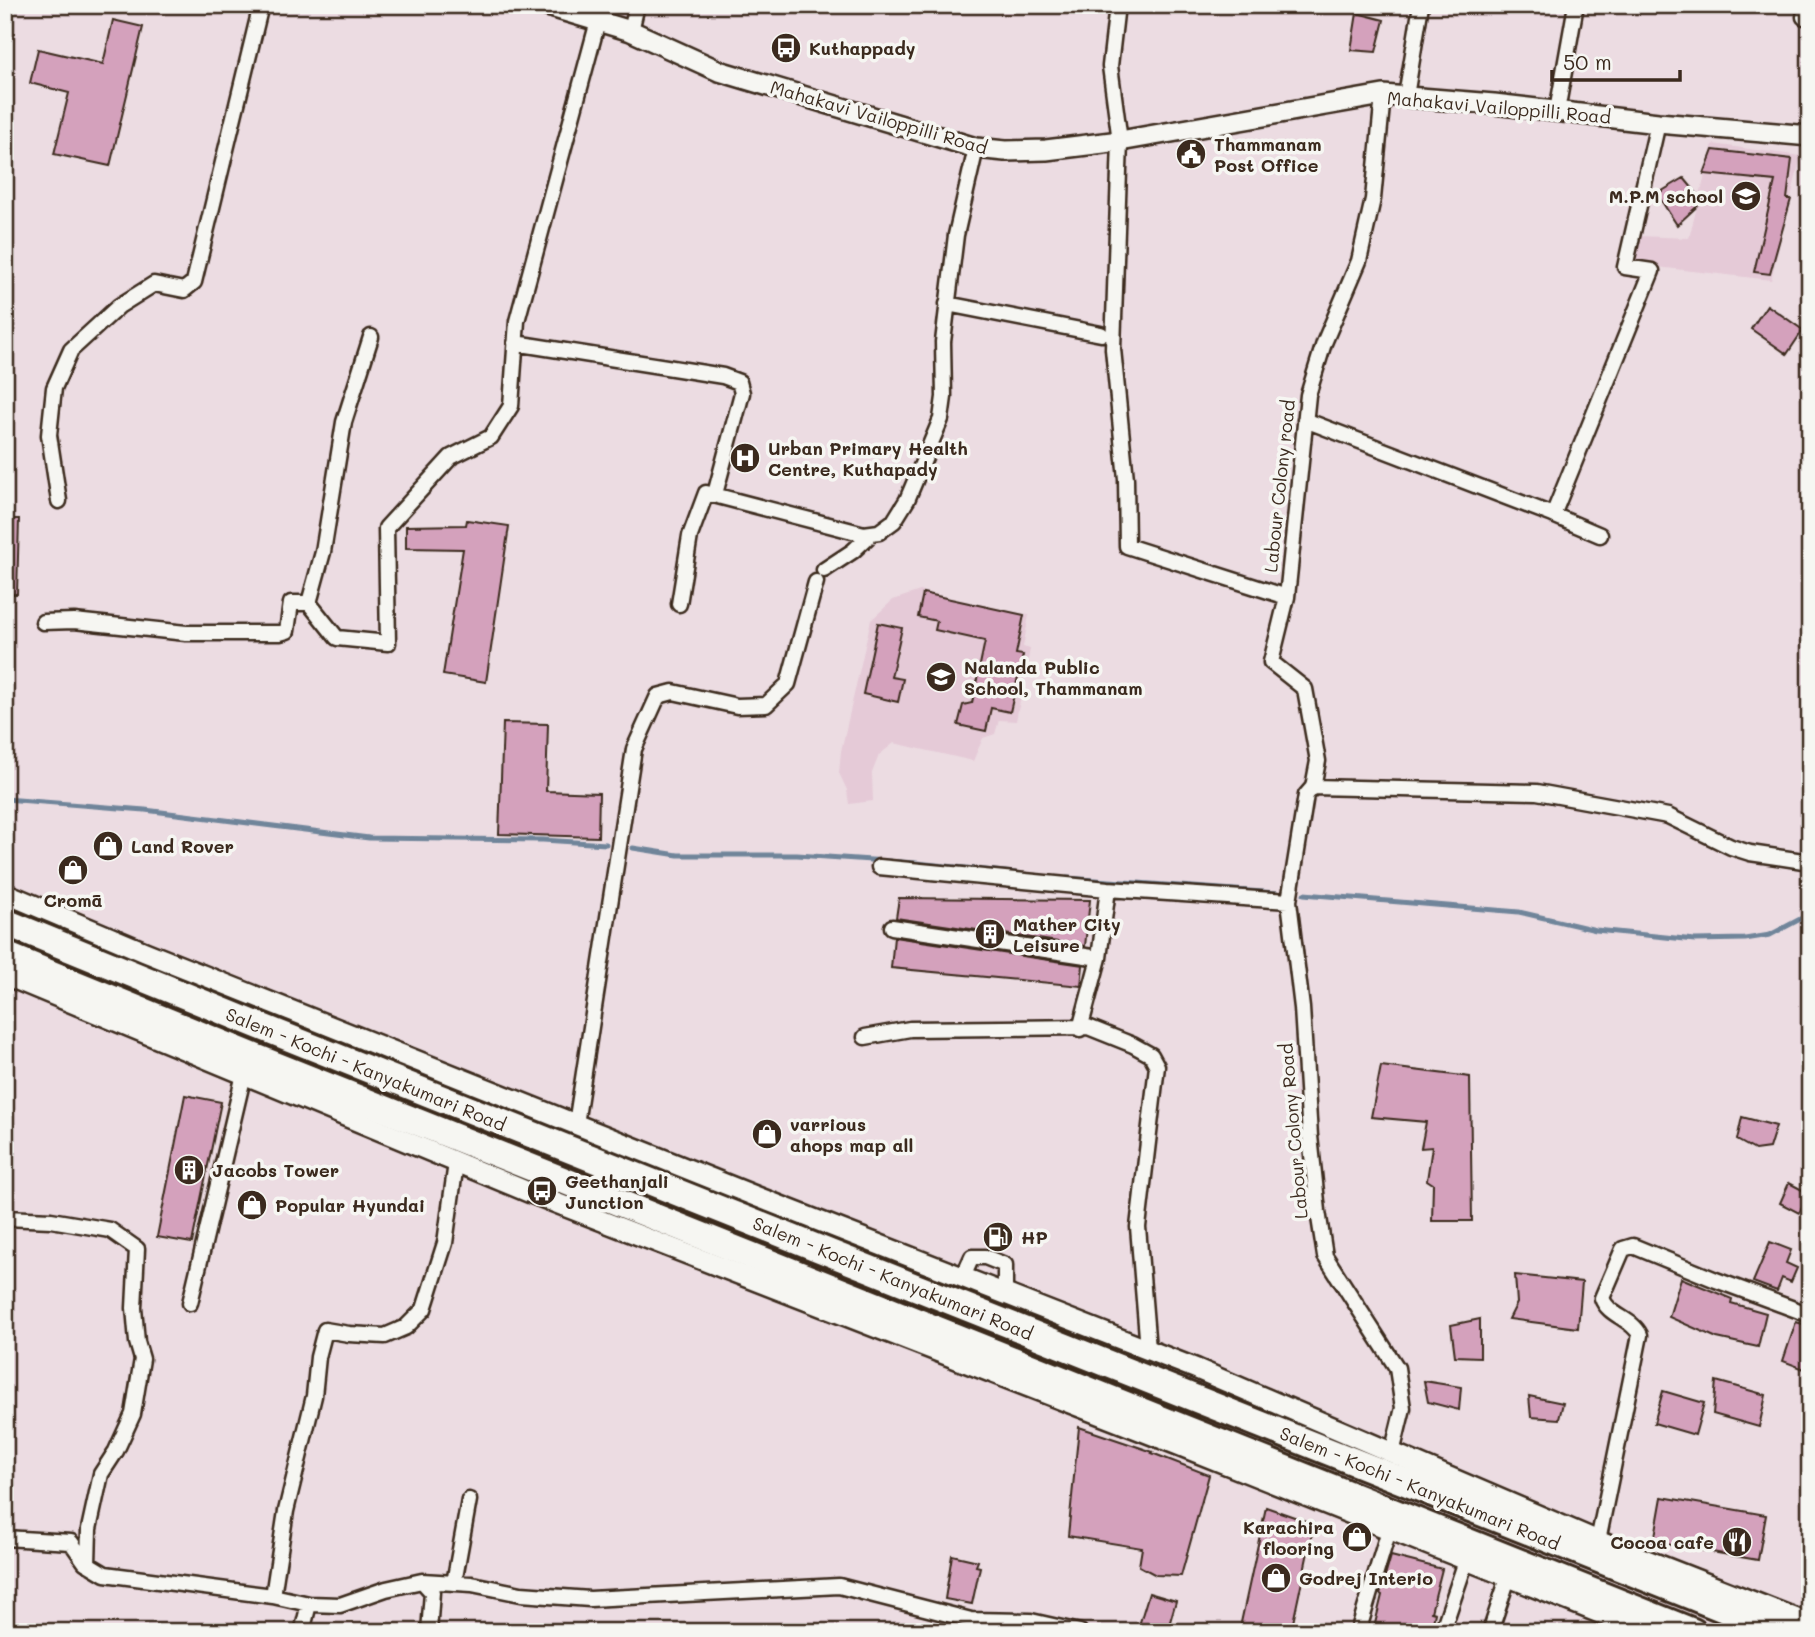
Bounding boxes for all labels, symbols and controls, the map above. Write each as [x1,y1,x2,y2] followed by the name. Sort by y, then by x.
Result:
[769,31,803,65] bus stop icon: Kuthappady
[809,36,916,60] place label: Kuthappady
[1552,38,1680,82] scale bar
[1563,48,1612,75] text: 50 m
[768,74,990,160] street label: Mahakavi Vailoppilli Road
[1386,85,1612,129] street label: Mahakavi Vailoppilli Road
[1214,132,1321,177] place label: Thammanam Post Office
[1174,137,1208,171] public building icon: Thammanam Post Office
[1729,179,1763,213] school or university icon: M.P.M school
[1609,184,1723,208] place label: M.P.M school
[1258,398,1300,574] street label: Labour Colony road
[768,436,968,481] place label: Urban Primary Health Centre, Kuthapady
[728,441,762,475] hospital icon: Urban Primary Health Centre, Kuthapady
[964,655,1143,700] place label: Nalanda Public School, Thammanam
[924,660,958,694] school or university icon: Nalanda Public School, Thammanam
[91,829,125,863] shop icon: Land Rover
[131,834,234,858] place label: Land Rover
[56,853,90,887] shop icon: Cromā
[43,888,103,912] place label: Cromā
[1013,912,1121,957] place label: Mather City Leisure
[973,917,1007,951] building icon: Mather City Leisure
[222,1002,510,1136] street label: Salem - Kochi - Kanyakumari Road
[1273,1042,1313,1220] street label: Labour Colony Road
[790,1112,913,1157] place label: varrious ahops map all
[750,1117,784,1151] shop icon: varrious ahops map all
[172,1153,206,1187] building icon: Jacobs Tower
[212,1158,339,1182] place label: Jacobs Tower
[565,1169,669,1214] place label: Geethanjali Junction
[525,1174,559,1208] bus stop icon: Geethanjali Junction
[235,1188,269,1222] shop icon: Popular Hyundai
[275,1193,425,1217] place label: Popular Hyundai
[749,1211,1037,1345] street label: Salem - Kochi - Kanyakumari Road
[981,1220,1015,1254] fuel station icon: HP
[1021,1225,1048,1249] place label: HP
[1276,1421,1564,1555] street label: Salem - Kochi - Kanyakumari Road
[1243,1515,1334,1560] place label: Karachira flooring
[1340,1520,1374,1554] shop icon: Karachira flooring
[1720,1525,1754,1559] restaurant icon: Cocoa cafe
[1610,1530,1714,1554] place label: Cocoa cafe
[1259,1561,1293,1595] shop icon: Godrej Interio
[1299,1566,1433,1590] place label: Godrej Interio

